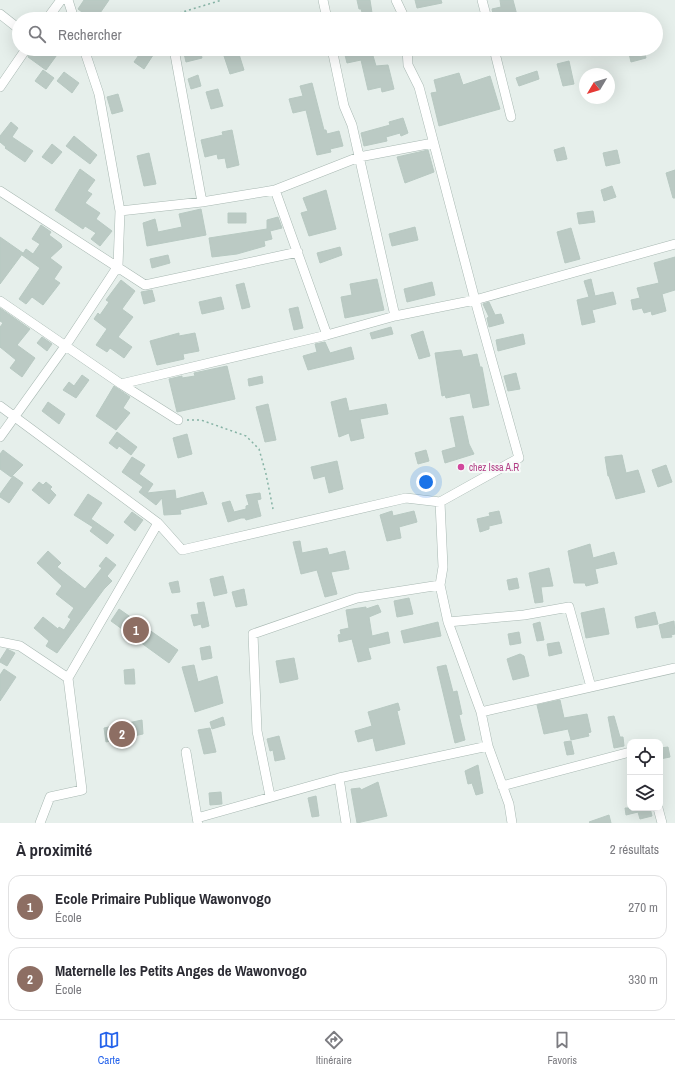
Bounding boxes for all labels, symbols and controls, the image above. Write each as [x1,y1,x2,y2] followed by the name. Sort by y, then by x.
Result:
[12,12,663,56] search box
[26,23,48,45] icon: search
[58,24,122,45] text: Rechercher
[579,68,615,104] north arrow
[469,461,519,474] place label: chez Issa A.R
[456,462,466,472] marker: chez Issa A.R
[416,472,436,492] your location
[123,615,149,645] pin: 1
[109,719,135,749] pin: 2
[627,739,663,811] map controls
[627,739,663,775] button: locate
[627,775,663,811] button: layers
[16,838,92,861] text: À proximité
[610,841,659,858] text: 2 résultats
[55,888,271,909] text: Ecole Primaire Publique Wawonvogo
[27,899,33,916] text: 1
[628,899,658,916] text: 270 m
[55,909,82,926] text: École
[55,960,307,981] text: Maternelle les Petits Anges de Wawonvogo
[27,971,33,988] text: 2
[628,971,658,988] text: 330 m
[55,981,82,998] text: École
[98,1029,120,1067] tab: Carte
[316,1029,352,1067] tab: Itinéraire
[547,1029,577,1067] tab: Favoris

